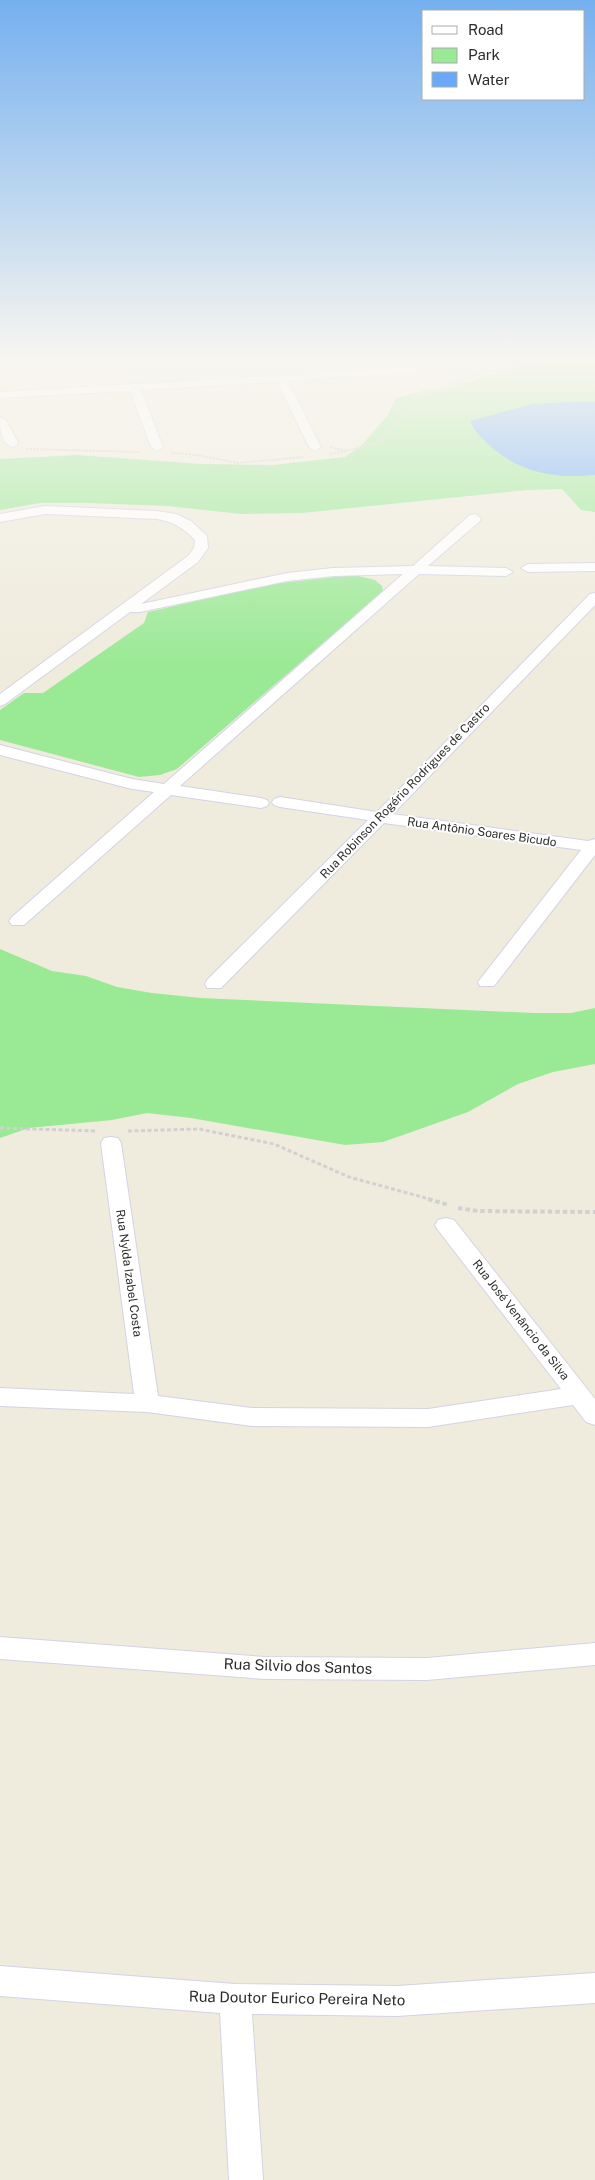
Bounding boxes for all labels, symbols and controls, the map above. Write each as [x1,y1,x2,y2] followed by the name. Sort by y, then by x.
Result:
[422,10,585,100] legend
[468,21,504,38] text: Road
[468,46,500,63] text: Park
[468,71,510,88] text: Water
[317,700,493,881] street label: Rua Robinson Rogério Rodrigues de Castro
[406,815,558,849] street label: Rua Antônio Soares Bicudo
[113,1208,145,1338] street label: Rua Nylda Izabel Costa
[470,1257,572,1383] street label: Rua José Venâncio da Silva
[223,1655,373,1677] street label: Rua Silvio dos Santos
[189,1988,405,2008] street label: Rua Doutor Eurico Pereira Neto

